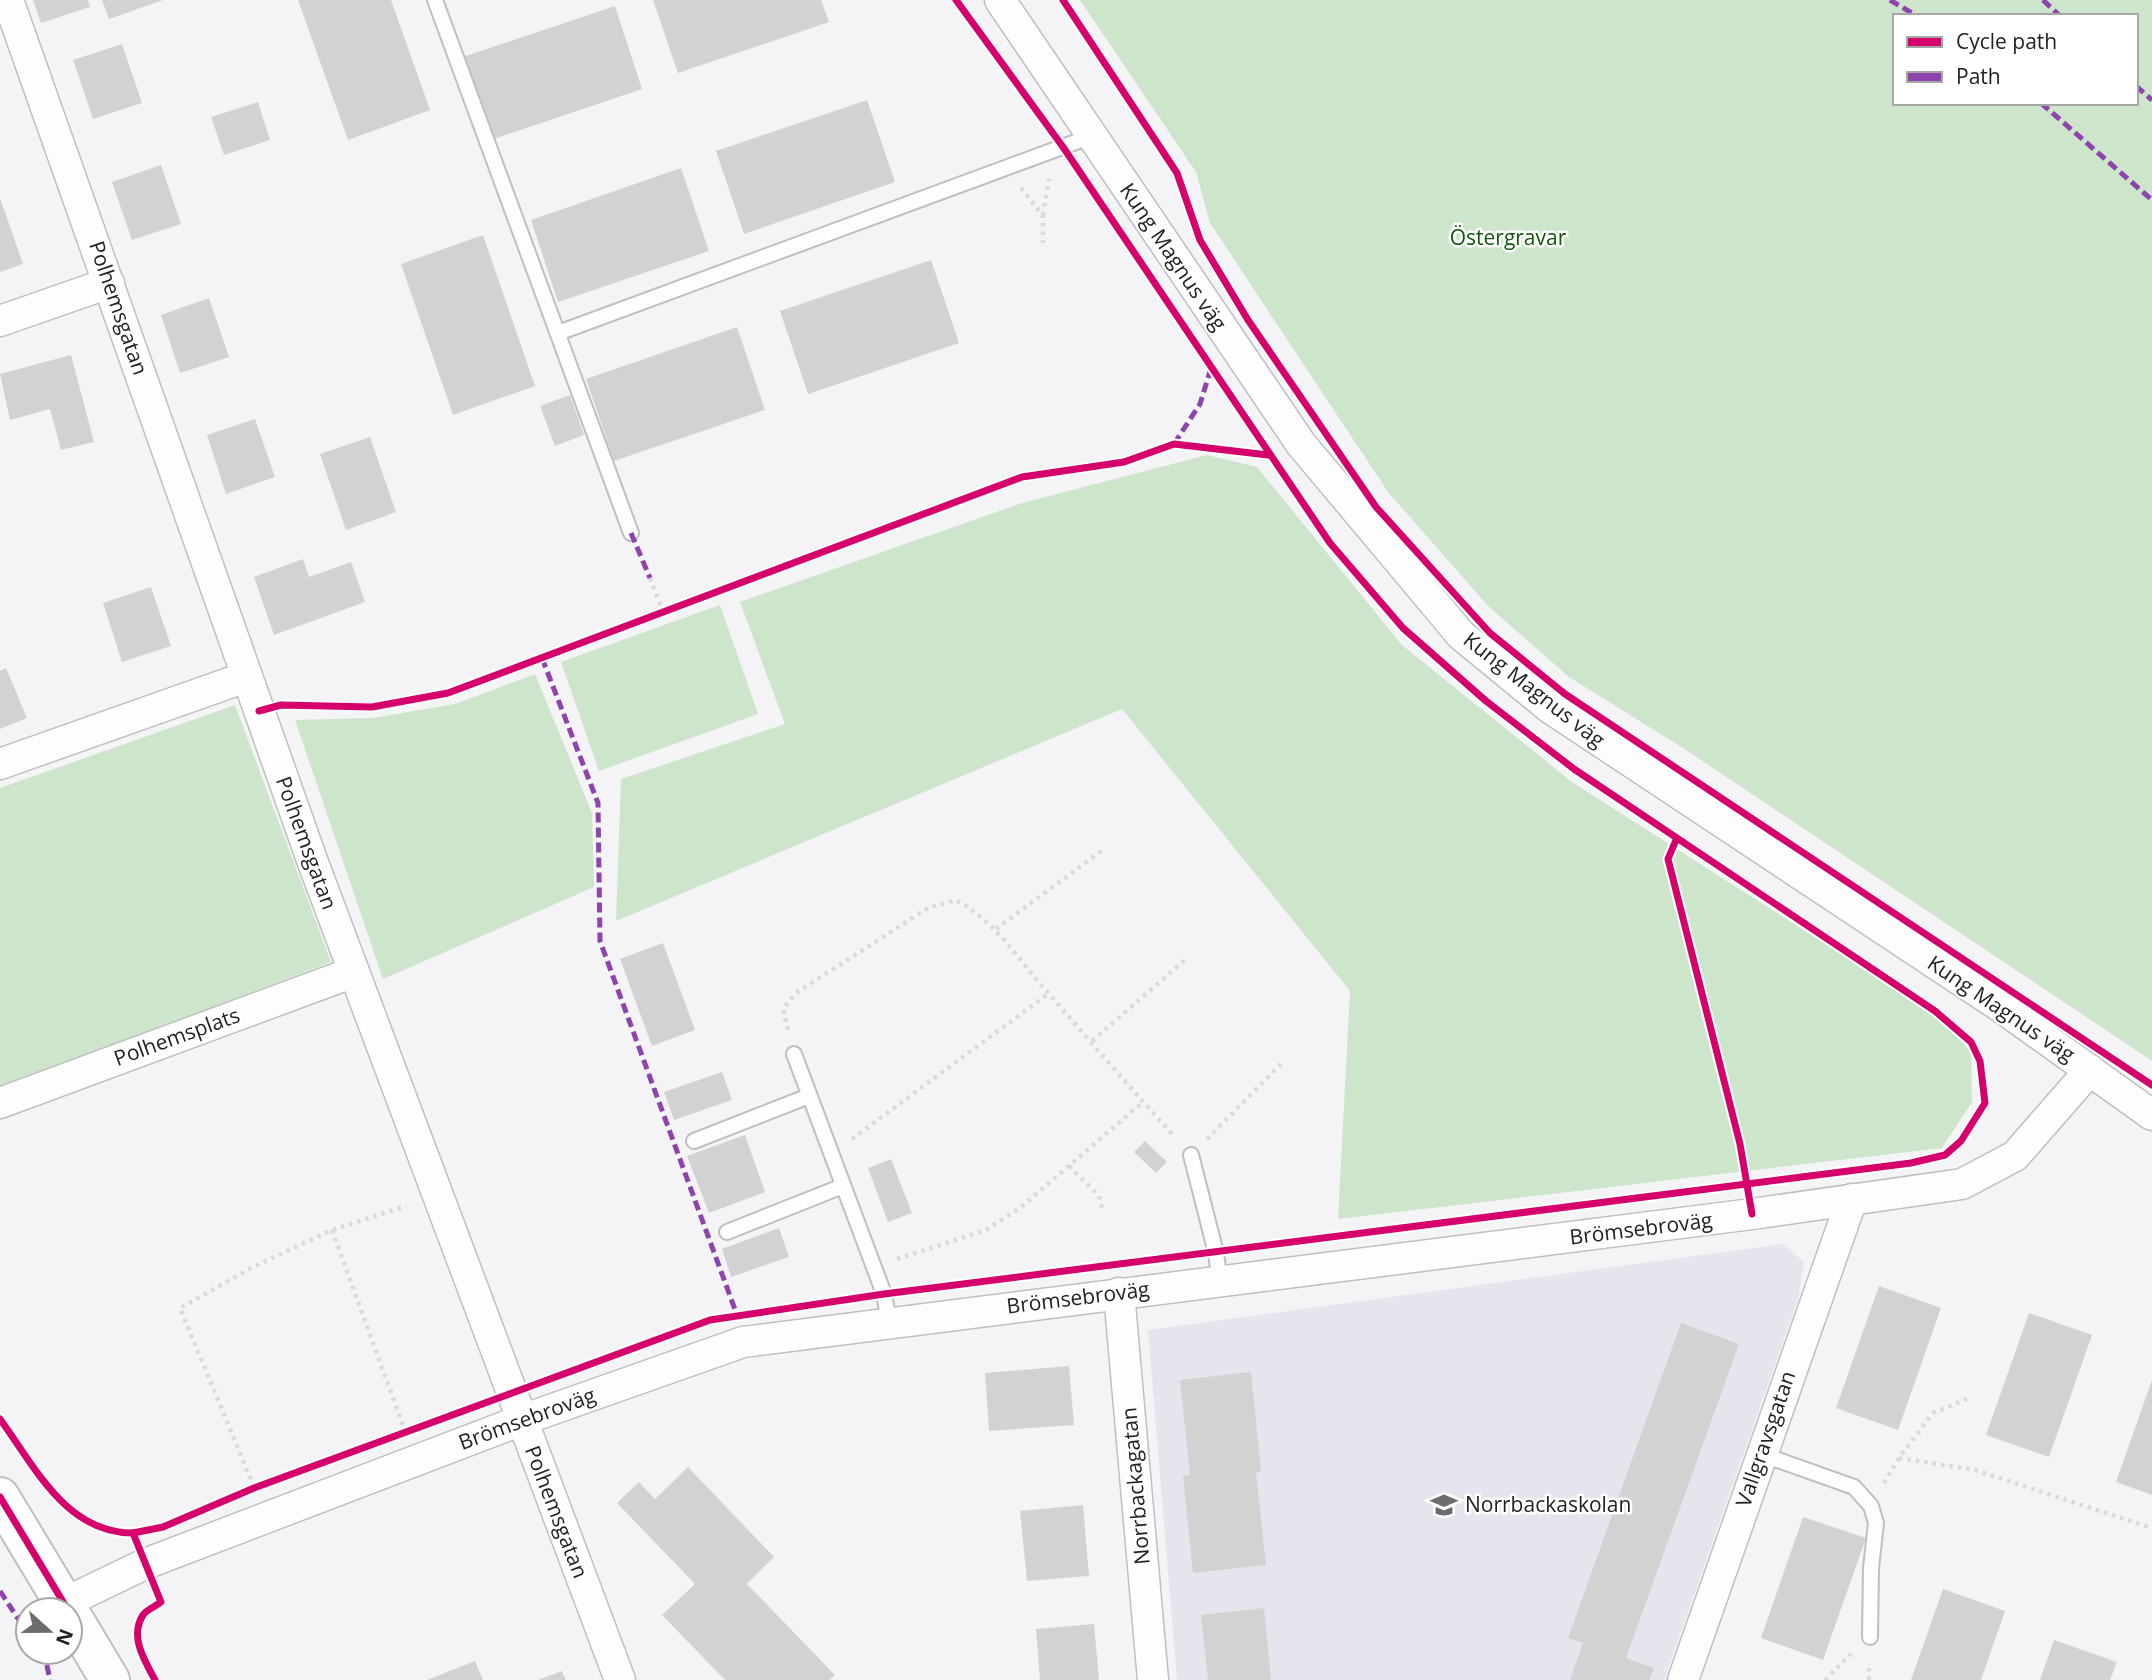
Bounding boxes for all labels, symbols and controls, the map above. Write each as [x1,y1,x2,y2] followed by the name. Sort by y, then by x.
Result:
[1893,14,2138,105] legend
[1956,27,2057,55] text: Cycle path
[1956,62,2001,90] text: Path
[1114,177,1234,336] street label: Kung Magnus väg
[1450,223,1567,251] park label: Östergravar
[83,237,155,378] street label: Polhemsgatan
[1458,625,1611,753] street label: Kung Magnus väg
[270,772,344,913] street label: Polhemsgatan
[1922,948,2081,1068] street label: Kung Magnus väg
[110,1000,243,1072] street label: Polhemsplats
[1568,1205,1714,1251] street label: Brömsebroväg
[1005,1274,1151,1320] street label: Brömsebroväg
[1729,1367,1801,1510] street label: Vallgravsgatan
[454,1380,599,1456] street label: Brömsebroväg
[1114,1406,1156,1566] street label: Norrbackagatan
[519,1441,595,1582] street label: Polhemsgatan
[1429,1490,1459,1520] school or university icon: Norrbackaskolan
[1465,1490,1631,1518] place label: Norrbackaskolan
[14,1596,84,1666] north arrow
[50,1625,80,1649] text: N

